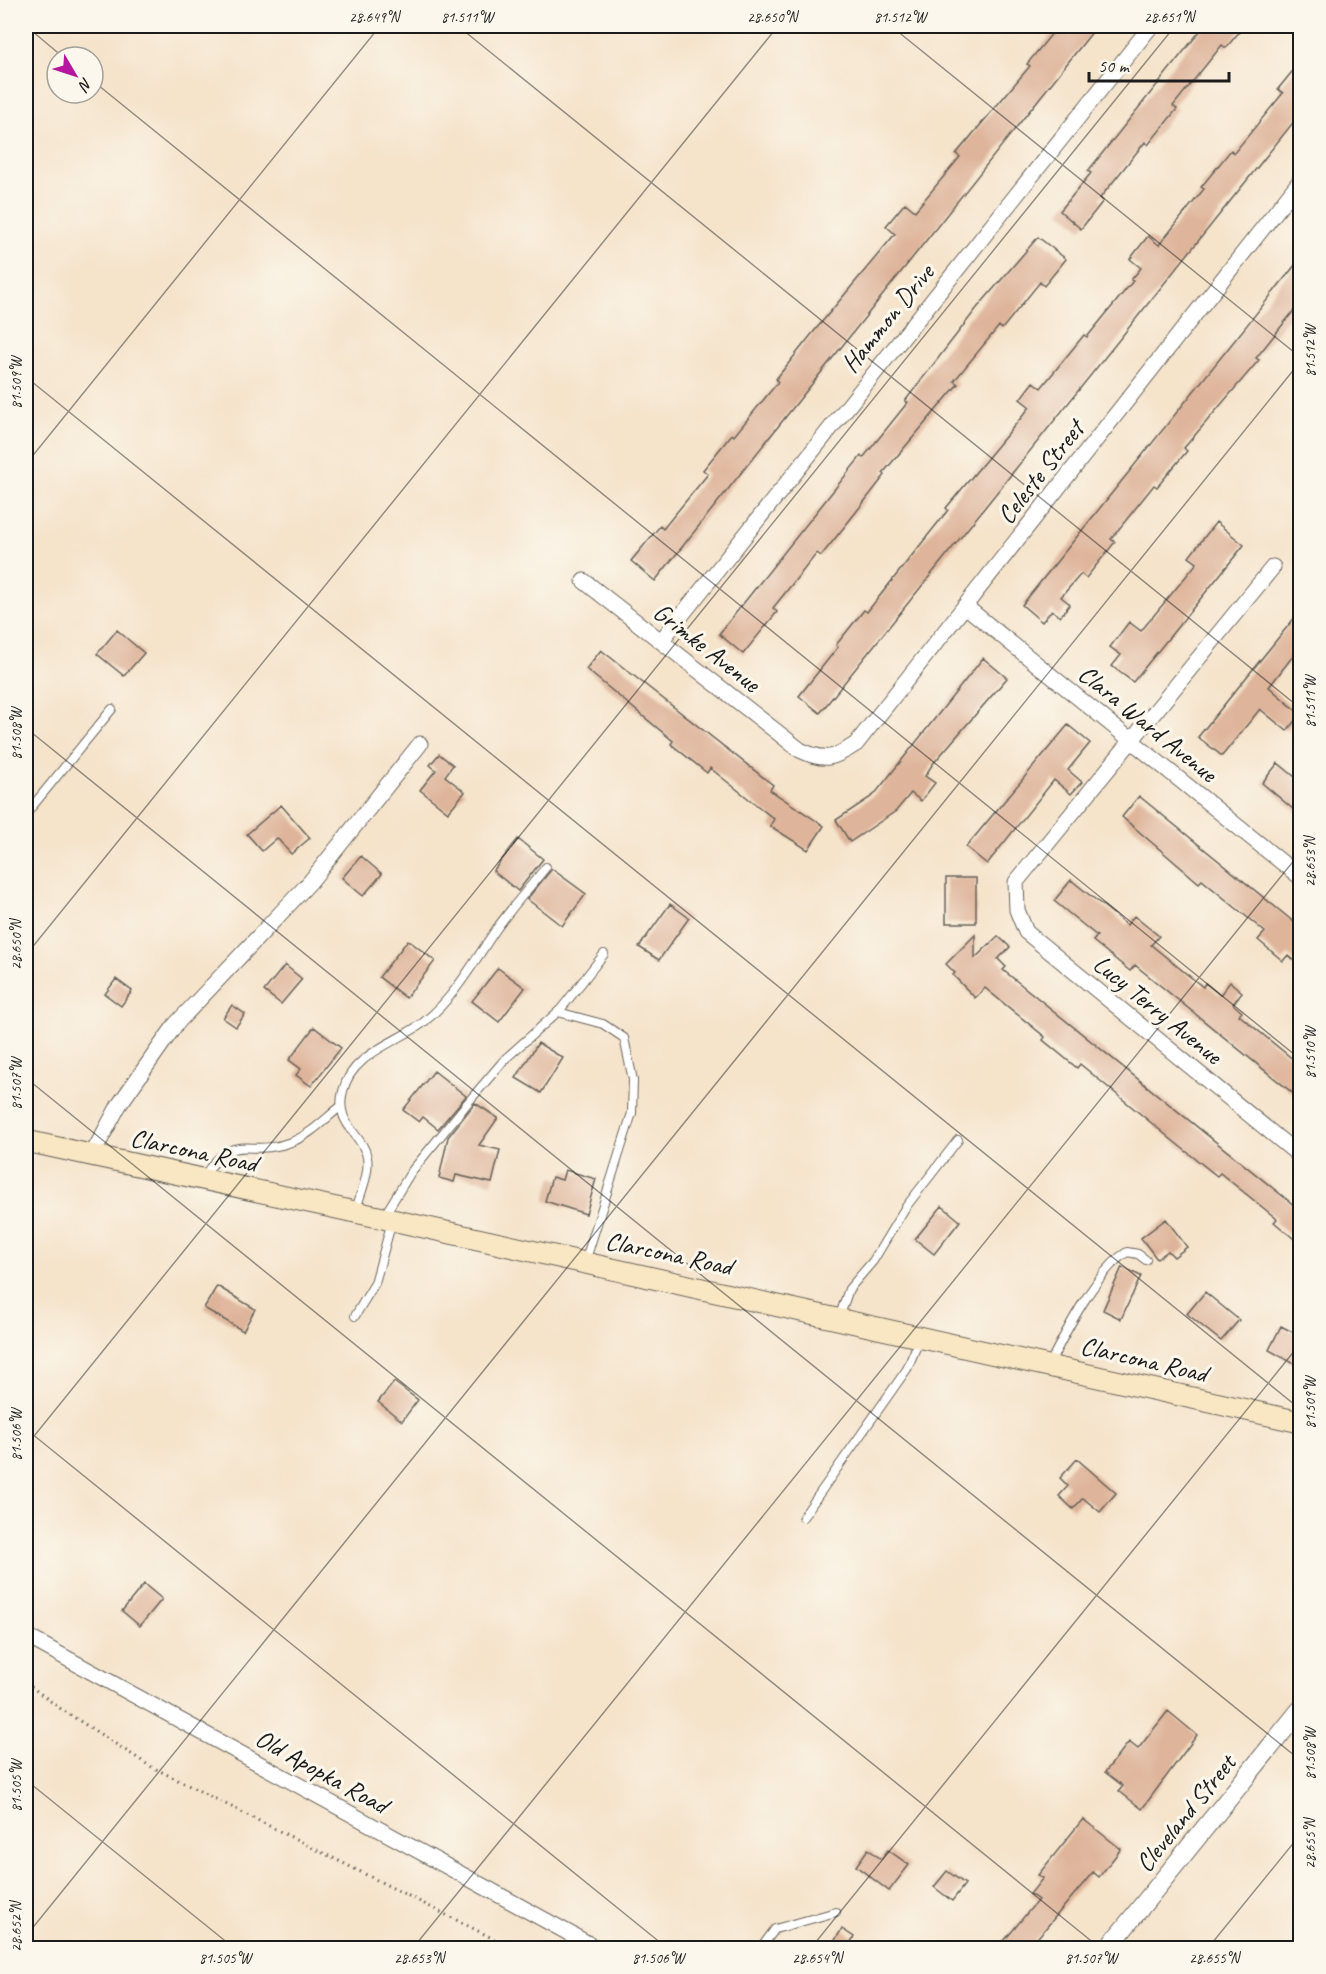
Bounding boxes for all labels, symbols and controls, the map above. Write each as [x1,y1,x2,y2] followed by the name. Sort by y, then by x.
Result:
[349,8,402,27] text: 28.649°N
[441,8,496,27] text: 81.511°W
[747,8,800,27] text: 28.650°N
[874,8,929,27] text: 81.512°W
[1144,8,1197,27] text: 28.651°N
[45,45,105,105] north arrow
[1089,45,1228,83] scale bar
[1098,55,1131,77] text: 50 m
[73,74,97,96] text: N
[834,255,943,379] street label: Hammon Drive
[1301,322,1320,377] text: 81.512°W
[7,354,26,409] text: 81.509°W
[990,411,1093,531] street label: Celeste Street
[647,595,768,700] street label: Grimke Avenue
[1071,657,1225,790] street label: Clara Ward Avenue
[1301,673,1320,728] text: 81.511°W
[7,705,26,760] text: 81.508°W
[1301,834,1320,887] text: 28.653°N
[7,917,26,970] text: 28.650°N
[1086,947,1230,1072] street label: Lucy Terry Avenue
[1301,1024,1320,1079] text: 81.510°W
[7,1055,26,1110] text: 81.507°W
[128,1121,264,1181] street label: Clarcona Road
[603,1224,739,1284] street label: Clarcona Road
[1078,1329,1214,1391] street label: Clarcona Road
[1301,1374,1320,1429] text: 81.509°W
[7,1406,26,1461] text: 81.506°W
[250,1721,397,1823] street label: Old Apopka Road
[1301,1725,1320,1780] text: 81.508°W
[1128,1746,1244,1879] street label: Cleveland Street
[7,1757,26,1812] text: 81.505°W
[1301,1816,1320,1869] text: 28.655°N
[7,1899,26,1952] text: 28.652°N
[199,1949,254,1968] text: 81.505°W
[394,1949,447,1968] text: 28.653°N
[632,1949,687,1968] text: 81.506°W
[792,1949,845,1968] text: 28.654°N
[1065,1949,1120,1968] text: 81.507°W
[1189,1949,1242,1968] text: 28.655°N

